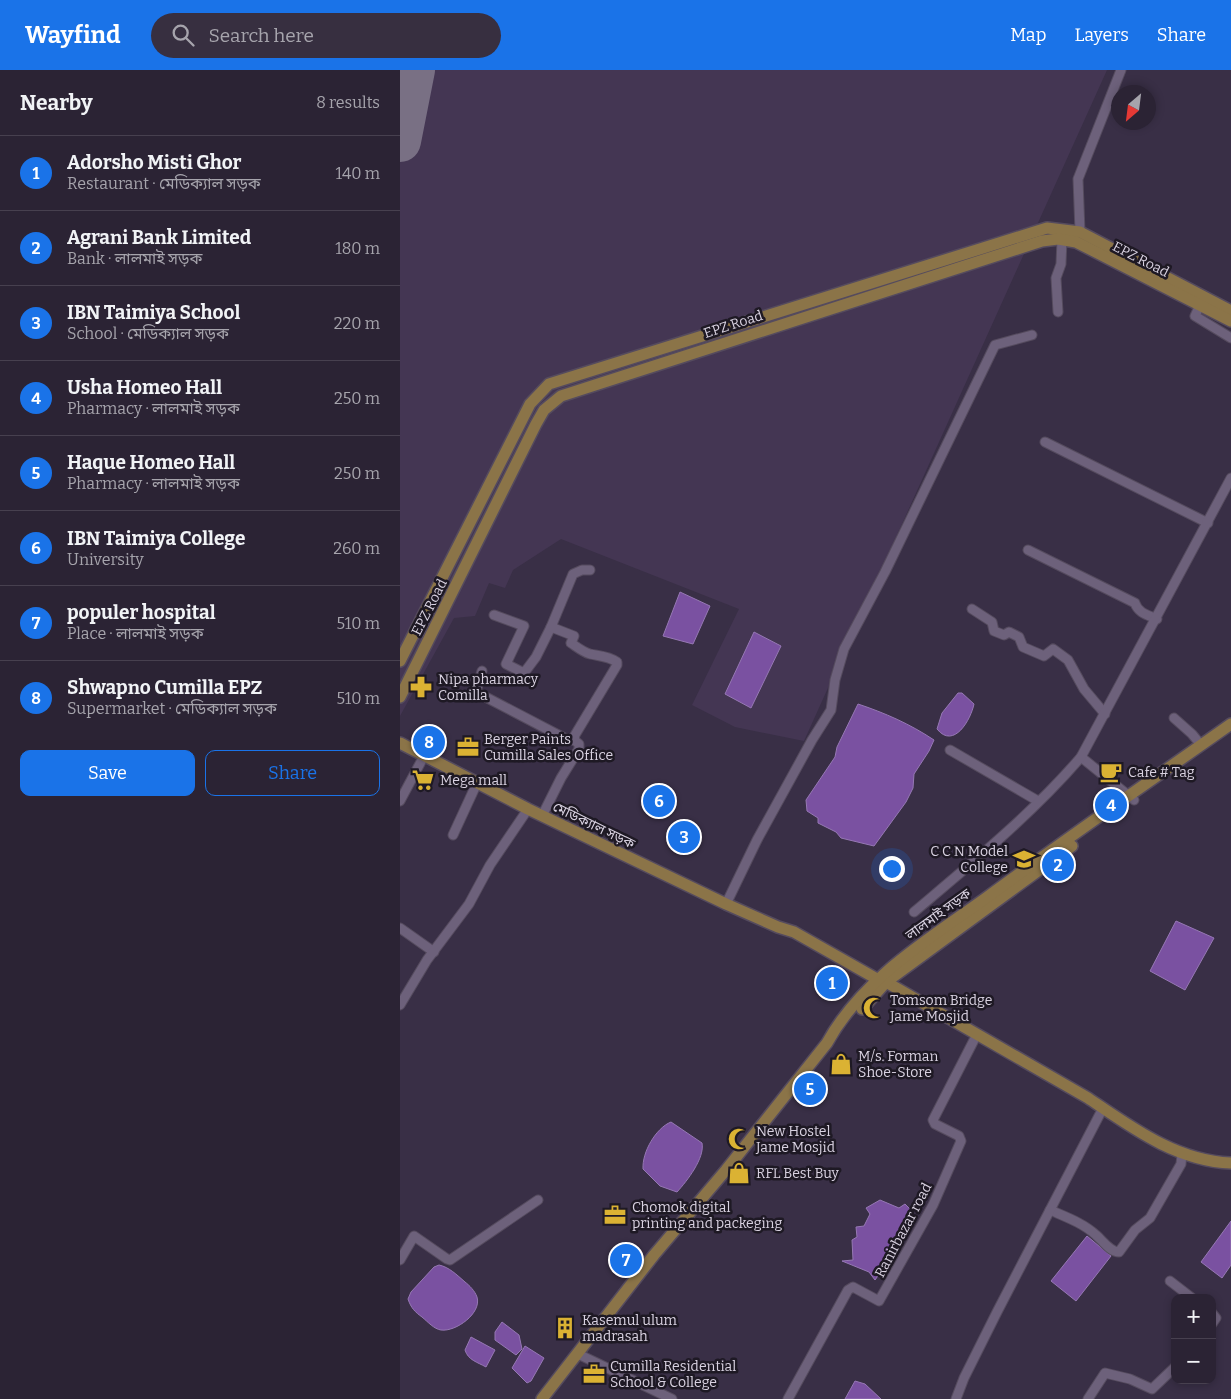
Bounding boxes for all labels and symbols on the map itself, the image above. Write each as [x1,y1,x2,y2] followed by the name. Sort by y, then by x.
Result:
[1111,85,1156,130] north arrow
[1110,238,1172,281] street label: EPZ Road
[701,307,765,342] street label: EPZ Road
[408,576,451,638] street label: EPZ Road
[438,671,539,704] place label: Nipa pharmacy Comilla
[408,674,434,700] pharmacy icon: Nipa pharmacy Comilla
[413,723,445,761] pin: 8
[484,731,613,764] place label: Berger Paints Cumilla Sales Office
[455,734,481,760] office icon: Berger Paints Cumilla Sales Office
[1098,759,1124,785] cafe icon: Cafe # Tag
[1128,764,1195,781] place label: Cafe # Tag
[410,767,436,793] supermarket icon: Mega mall
[440,772,507,789] place label: Mega mall
[643,782,675,820] pin: 6
[1095,786,1127,824] pin: 4
[550,798,638,853] street label: মেডিক্যাল সড়ক
[668,818,700,856] pin: 3
[930,843,1008,876] place label: C C N Model College
[1011,846,1037,872] school or university icon: C C N Model College
[1042,846,1074,884] pin: 2
[879,856,905,882] your location
[901,885,975,944] street label: লালমাই সড়ক
[816,964,848,1002] pin: 1
[889,992,992,1025] place label: Tomsom Bridge Jame Mosjid
[861,995,887,1021] mosque icon: Tomsom Bridge Jame Mosjid
[858,1048,938,1081] place label: M/s. Forman Shoe-Store
[828,1051,854,1077] shop icon: M/s. Forman Shoe-Store
[794,1070,826,1108] pin: 5
[755,1123,835,1156] place label: New Hostel Jame Mosjid
[726,1126,752,1152] mosque icon: New Hostel Jame Mosjid
[726,1160,752,1186] shop icon: RFL Best Buy
[756,1165,840,1182] place label: RFL Best Buy
[871,1180,936,1280] street label: Ranirbazar road
[632,1199,782,1232] place label: Chomok digital printing and packeging
[602,1202,628,1228] office icon: Chomok digital printing and packeging
[610,1241,642,1279] pin: 7
[582,1312,678,1345] place label: Kasemul ulum madrasah
[552,1315,578,1341] building icon: Kasemul ulum madrasah
[610,1358,736,1391] place label: Cumilla Residential School & College
[581,1361,607,1387] office icon: Cumilla Residential School & College

